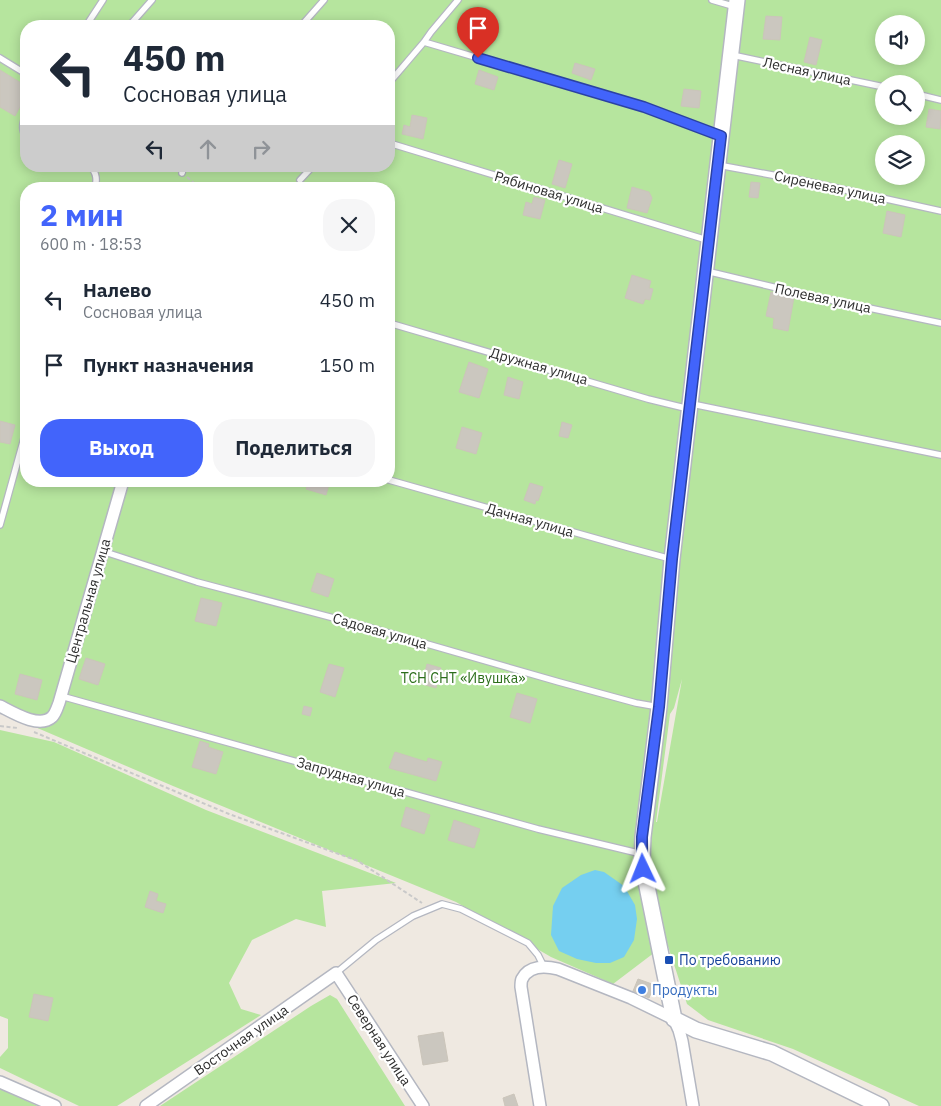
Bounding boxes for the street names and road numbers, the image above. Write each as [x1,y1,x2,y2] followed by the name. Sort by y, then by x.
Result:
[761,53,853,89] street label: Лесная улица
[773,166,888,208] street label: Сиреневая улица
[492,167,606,217] street label: Рябиновая улица
[773,279,873,317] street label: Полевая улица
[488,343,591,389] street label: Дружная улица
[484,499,576,541] street label: Дачная улица
[62,536,115,665] street label: Центральная улица
[331,609,430,653] street label: Садовая улица
[295,753,408,801] street label: Запрудная улица
[343,991,416,1089] street label: Северная улица
[190,1000,292,1079] street label: Восточная улица

